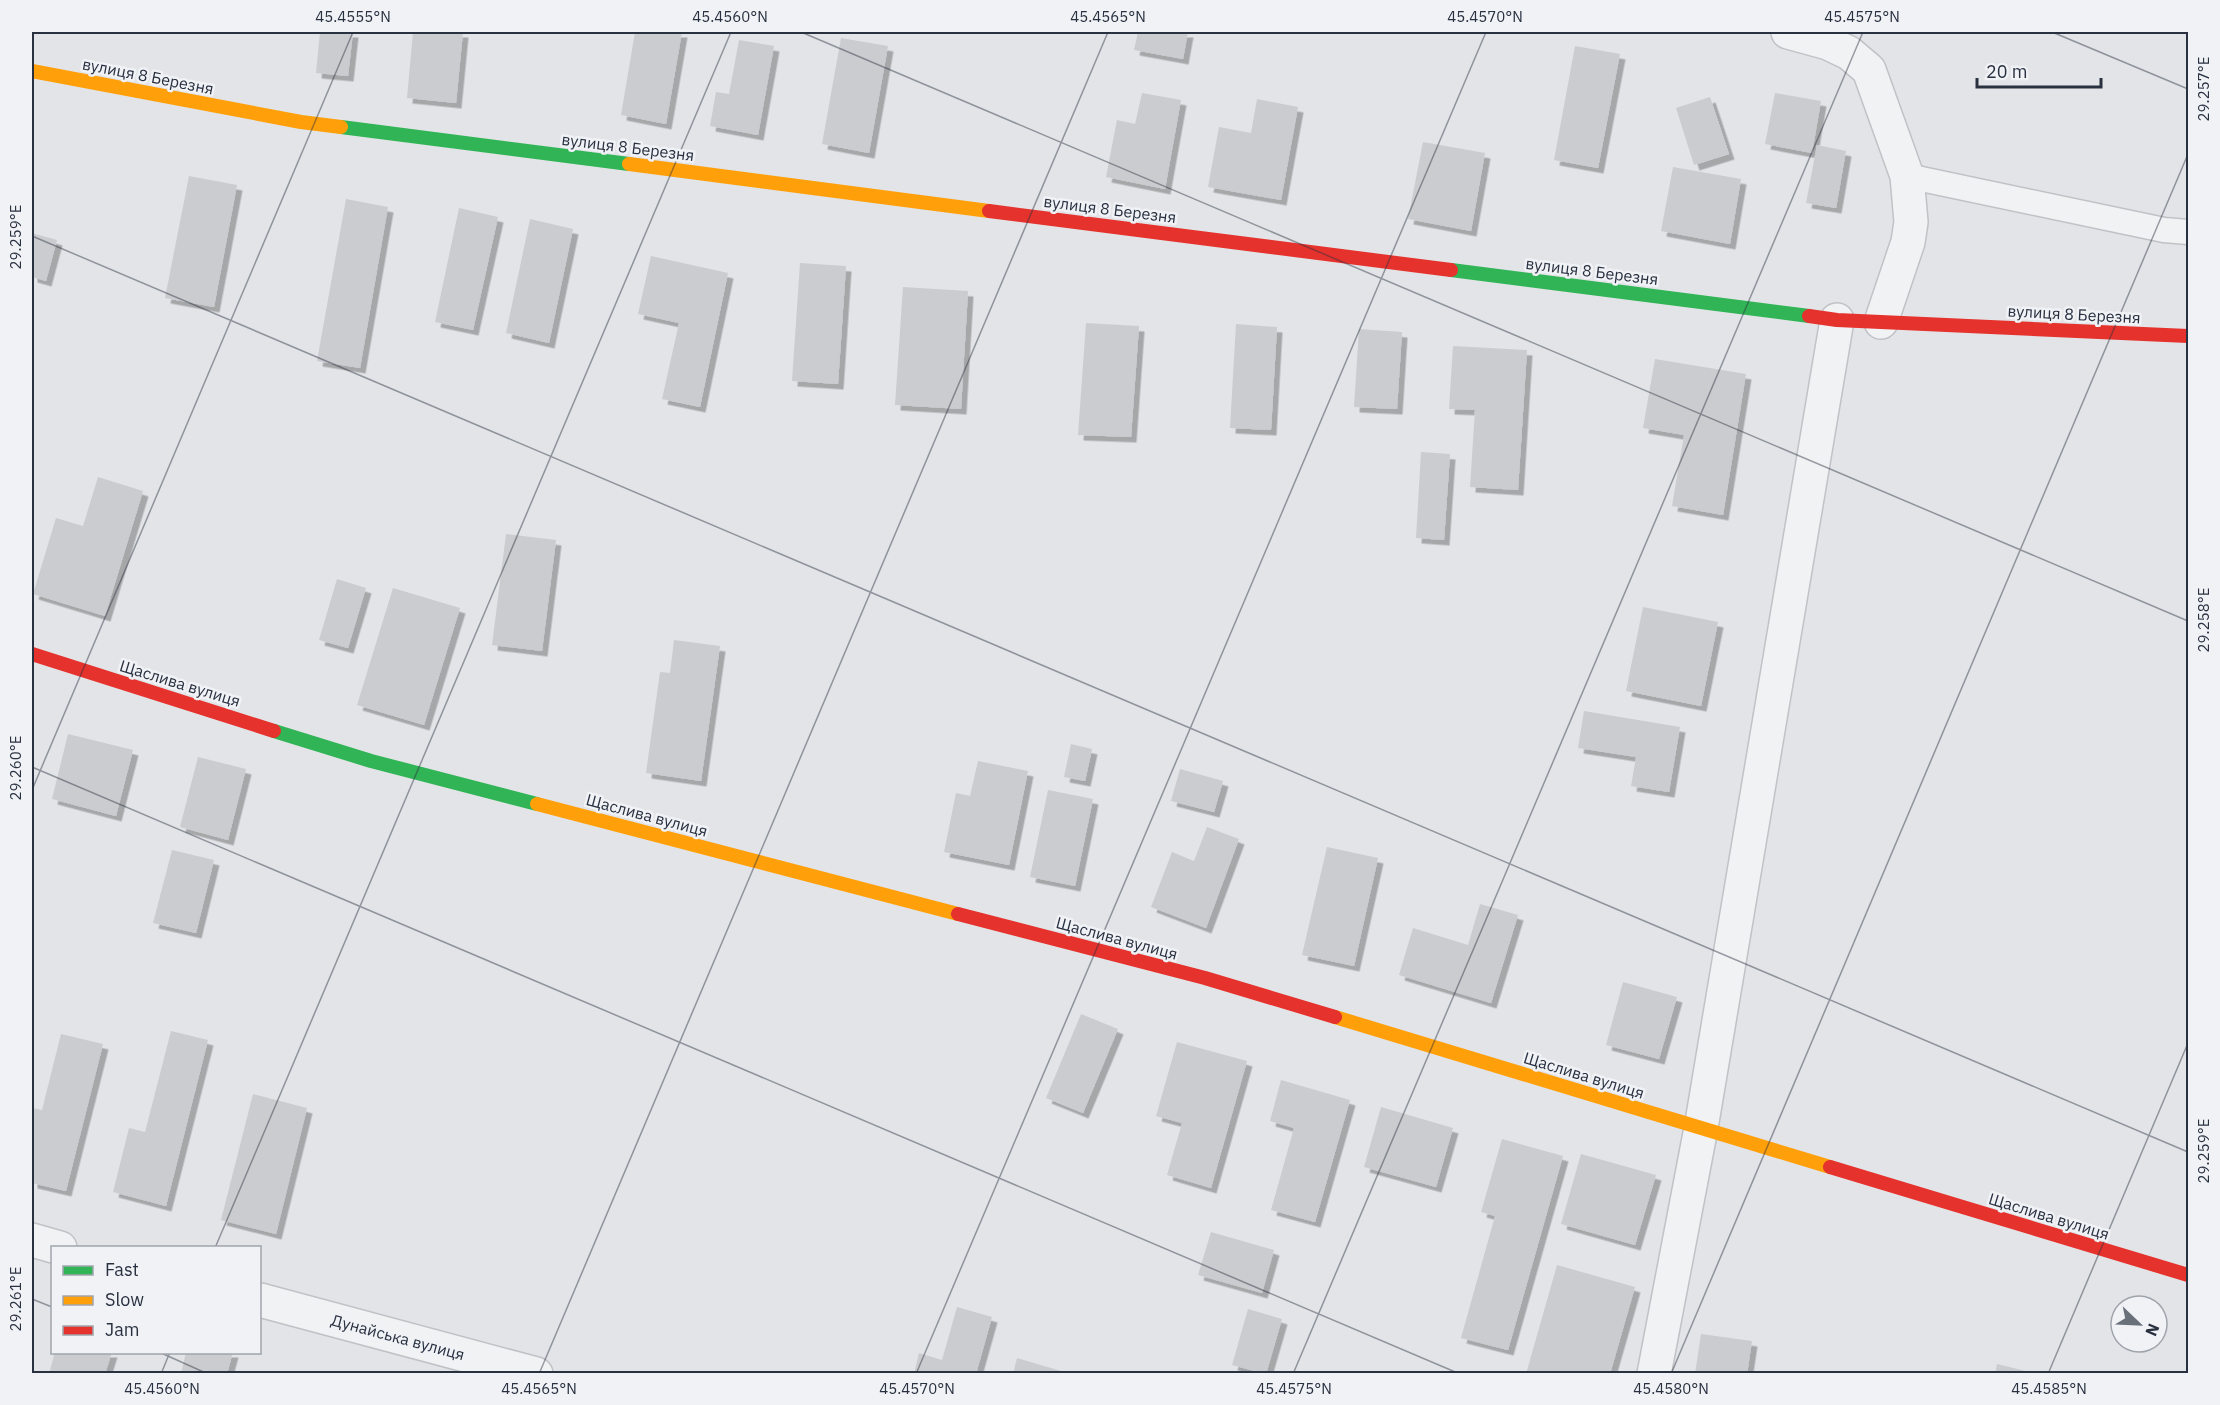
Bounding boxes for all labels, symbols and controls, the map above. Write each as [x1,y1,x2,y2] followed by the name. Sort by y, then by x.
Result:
[315,7,391,26] text: 45.4555°N
[692,7,768,26] text: 45.4560°N
[1070,7,1146,26] text: 45.4565°N
[1447,7,1523,26] text: 45.4570°N
[1824,7,1900,26] text: 45.4575°N
[1977,51,2102,89] scale bar
[81,53,215,99] street label: вулиця 8 Березня
[2194,57,2213,121] text: 29.257°E
[1986,60,2028,83] text: 20 m
[561,129,695,165] street label: вулиця 8 Березня
[1043,191,1177,227] street label: вулиця 8 Березня
[6,205,25,269] text: 29.259°E
[1525,253,1659,289] street label: вулиця 8 Березня
[2007,301,2141,327] street label: вулиця 8 Березня
[2194,588,2213,652] text: 29.258°E
[117,655,243,711] street label: Щаслива вулиця
[6,736,25,800] text: 29.260°E
[584,789,710,841] street label: Щаслива вулиця
[1054,912,1180,964] street label: Щаслива вулиця
[1521,1047,1647,1103] street label: Щаслива вулиця
[2194,1119,2213,1183] text: 29.259°E
[1986,1188,2112,1244] street label: Щаслива вулиця
[51,1246,261,1354] legend
[105,1258,139,1281] text: Fast
[6,1267,25,1331] text: 29.261°E
[105,1288,144,1311] text: Slow
[2109,1294,2169,1354] north arrow
[329,1310,467,1364] street label: Дунайська вулиця
[105,1318,140,1341] text: Jam
[2141,1321,2164,1339] text: N
[124,1379,200,1398] text: 45.4560°N
[501,1379,577,1398] text: 45.4565°N
[879,1379,955,1398] text: 45.4570°N
[1256,1379,1332,1398] text: 45.4575°N
[1633,1379,1709,1398] text: 45.4580°N
[2011,1379,2087,1398] text: 45.4585°N

